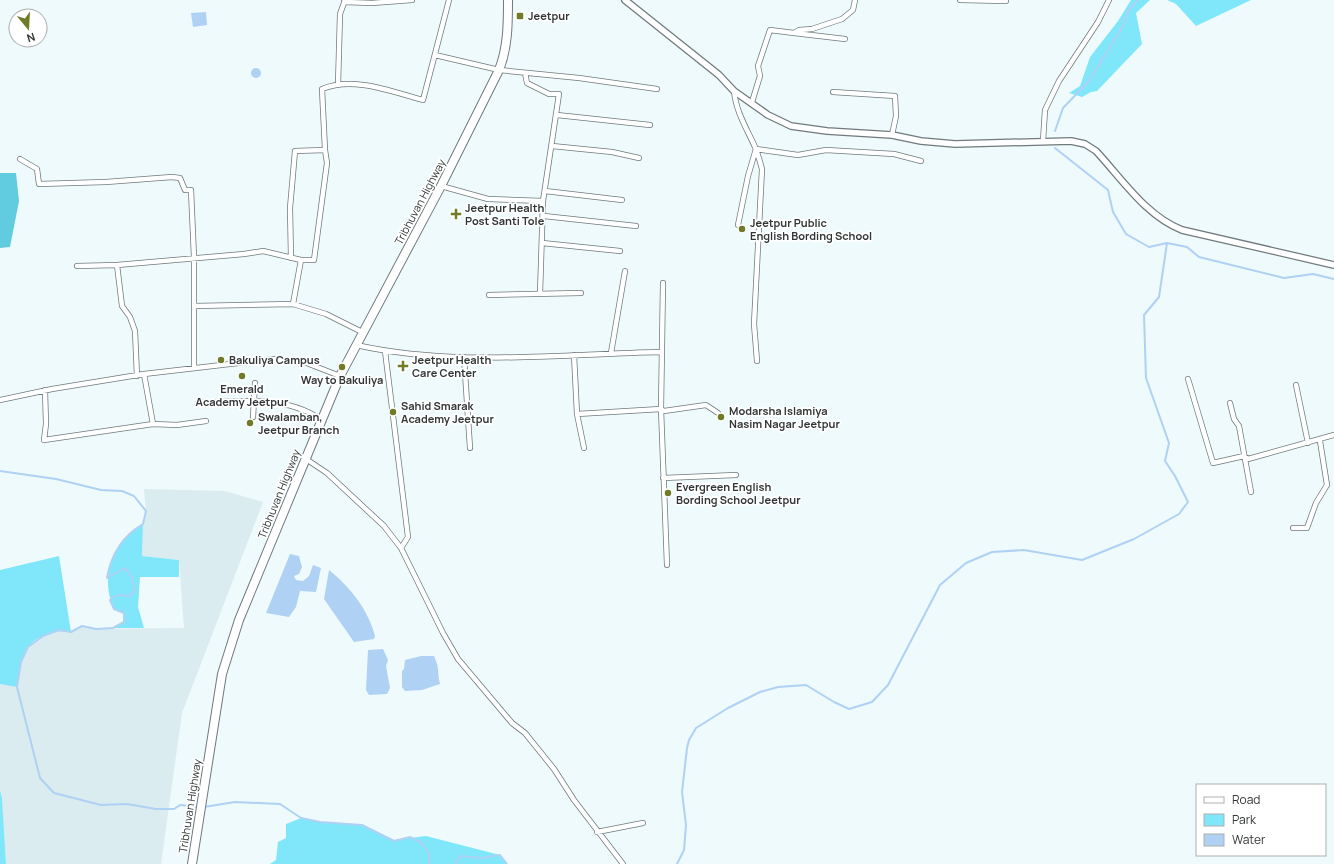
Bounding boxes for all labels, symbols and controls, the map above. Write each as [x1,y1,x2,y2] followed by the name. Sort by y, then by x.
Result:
[8,8,48,48] north arrow
[528,8,570,23] place label: Jeetpur
[515,11,525,21] marker: Jeetpur
[25,30,37,46] text: N
[391,156,449,247] street label: Tribhuvan Highway
[465,200,545,228] place label: Jeetpur Health Post Santi Tole
[450,208,462,220] marker: Jeetpur Health Post Santi Tole
[750,215,872,243] place label: Jeetpur Public English Bording School
[737,224,747,234] marker: Jeetpur Public English Bording School
[229,352,320,367] place label: Bakuliya Campus
[412,352,491,380] place label: Jeetpur Health Care Center
[216,355,226,365] marker: Bakuliya Campus
[397,360,409,372] marker: Jeetpur Health Care Center
[337,362,347,372] marker: Way to Bakuliya
[237,371,247,381] marker: Emerald Academy Jeetpur
[301,372,383,387] place label: Way to Bakuliya
[196,381,289,409] place label: Emerald Academy Jeetpur
[401,398,494,426] place label: Sahid Smarak Academy Jeetpur
[729,403,840,431] place label: Modarsha Islamiya Nasim Nagar Jeetpur
[388,407,398,417] marker: Sahid Smarak Academy Jeetpur
[258,409,339,437] place label: Swalamban, Jeetpur Branch
[716,412,726,422] marker: Modarsha Islamiya Nasim Nagar Jeetpur
[245,418,255,428] marker: Swalamban, Jeetpur Branch
[254,447,303,541] street label: Tribhuvan Highway
[676,479,801,507] place label: Evergreen English Bording School Jeetpur
[663,488,673,498] marker: Evergreen English Bording School Jeetpur
[175,758,204,854] street label: Tribhuvan Highway
[1196,784,1326,856] legend
[1232,791,1260,808] text: Road
[1232,811,1257,828] text: Park
[1232,831,1266,848] text: Water

